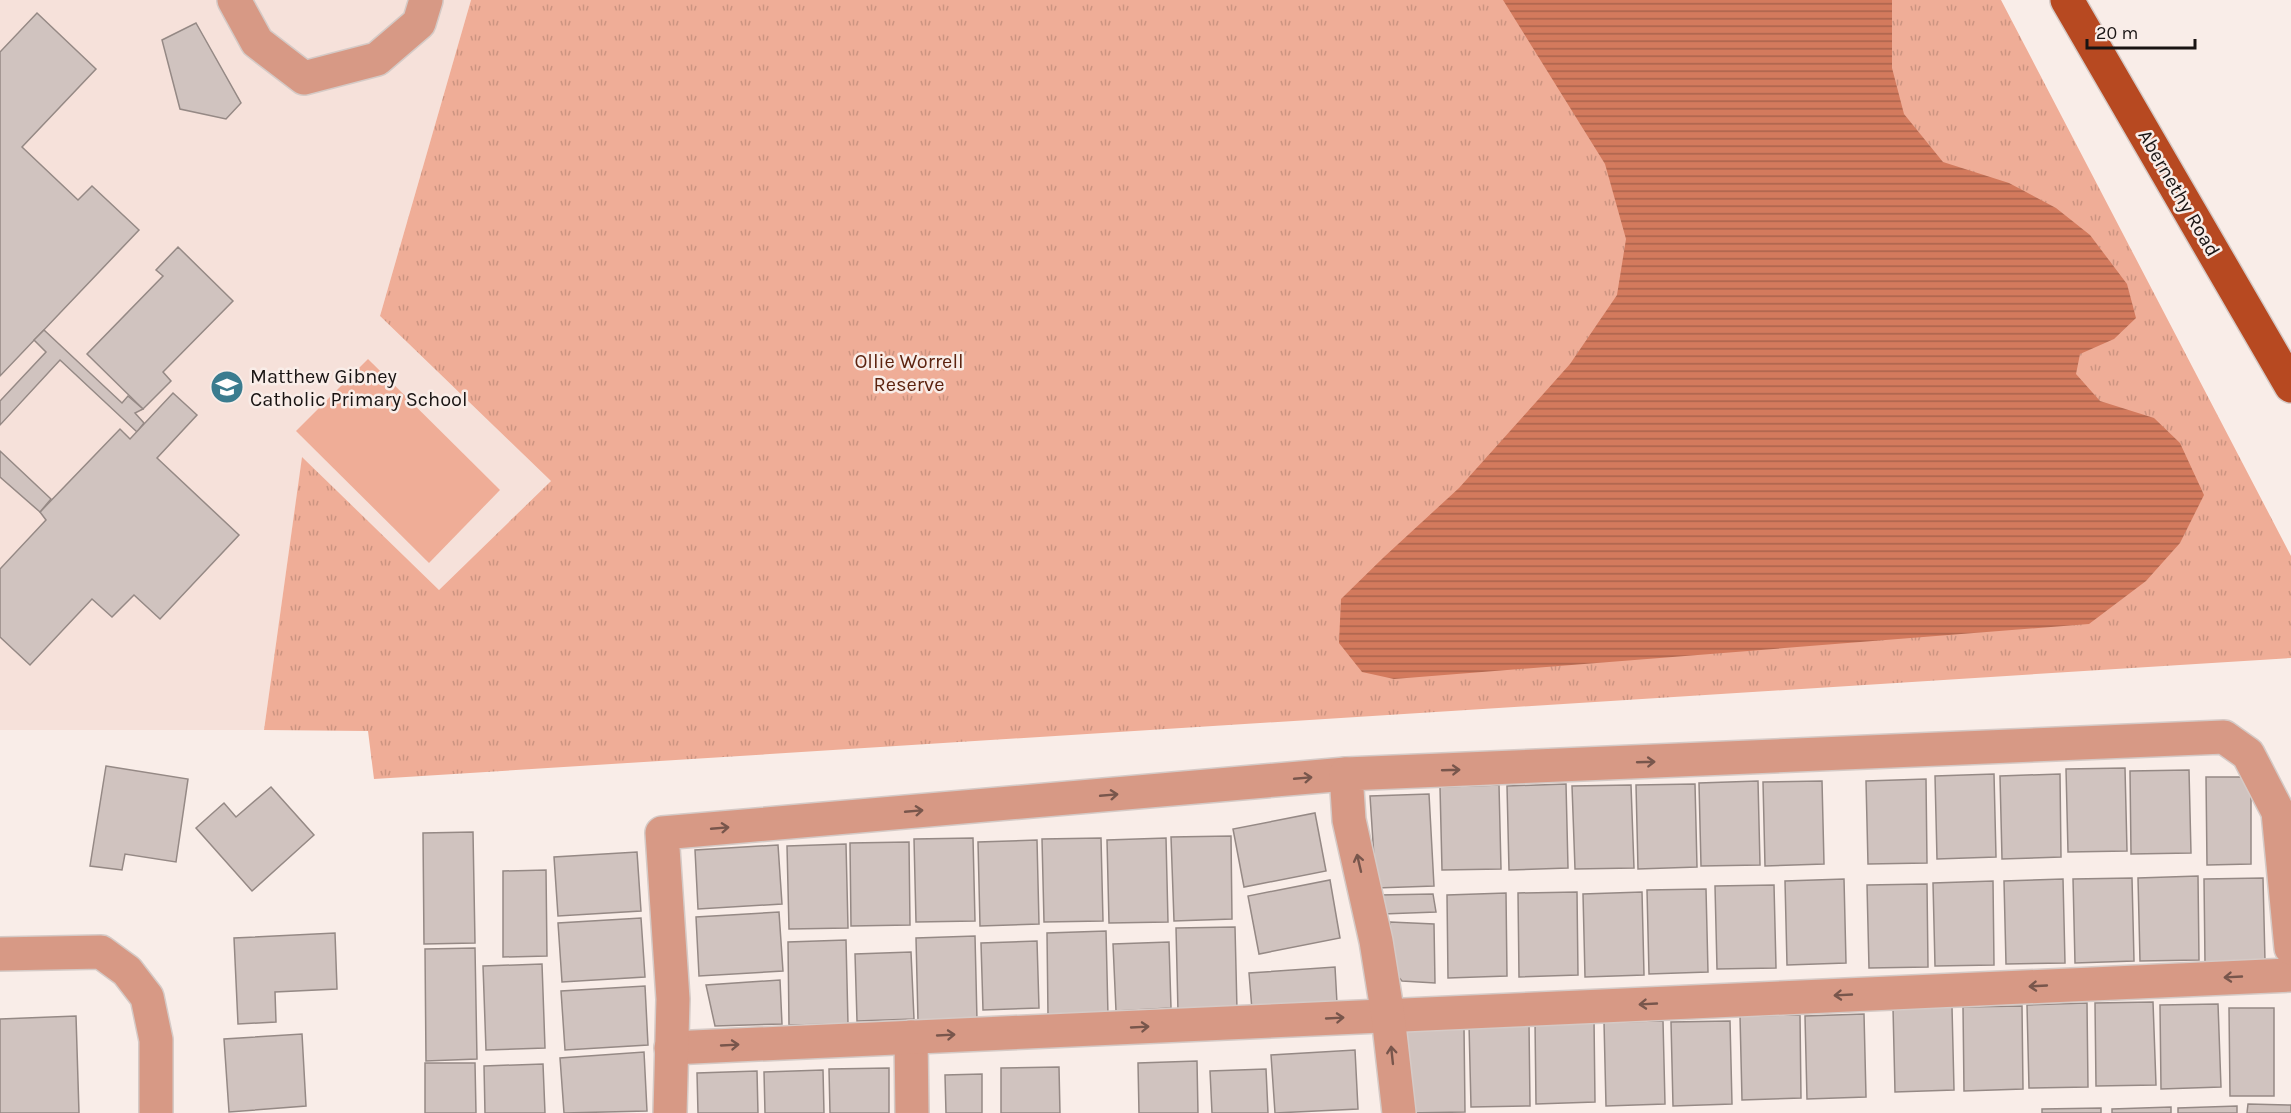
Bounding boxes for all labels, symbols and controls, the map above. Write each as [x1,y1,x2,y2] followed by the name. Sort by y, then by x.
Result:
[2087,12,2195,50] scale bar
[2096,22,2138,44] text: 20 m
[2133,125,2225,261] street label: Abernethy Road
[854,350,964,396] park label: Ollie Worrell Reserve
[250,365,468,411] place label: Matthew Gibney Catholic Primary School
[209,369,245,405] school or university icon: Matthew Gibney Catholic Primary School
[1636,756,1656,767] one-way arrow
[1441,764,1461,775] one-way arrow
[1292,772,1312,783] one-way arrow
[1098,789,1118,800] one-way arrow
[904,805,924,816] one-way arrow
[710,822,729,833] one-way arrow
[1352,854,1364,873] one-way arrow
[2223,972,2243,983] one-way arrow
[2028,981,2048,992] one-way arrow
[1833,990,1853,1001] one-way arrow
[1639,998,1659,1009] one-way arrow
[1325,1012,1345,1024] one-way arrow
[1130,1021,1150,1032] one-way arrow
[935,1030,955,1041] one-way arrow
[719,1040,739,1051] one-way arrow
[1386,1045,1397,1065] one-way arrow

